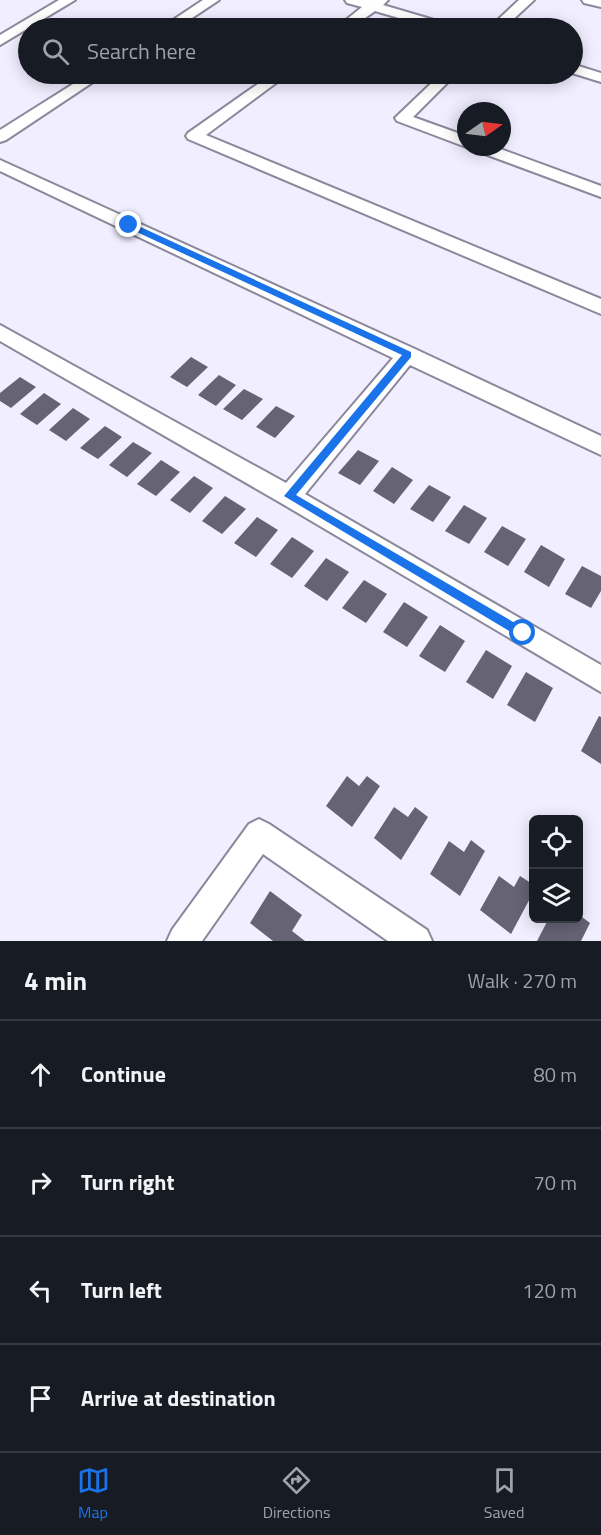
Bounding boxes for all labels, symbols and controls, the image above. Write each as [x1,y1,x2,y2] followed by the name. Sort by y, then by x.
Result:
[18,18,583,84] search box
[87,34,196,68] text: Search here
[39,35,72,68] icon: search
[457,102,511,156] north arrow
[115,211,141,237] route end
[509,619,535,645] route start
[529,815,583,923] map controls
[529,815,583,869] button: locate
[529,869,583,923] button: layers
[24,961,87,1000] text: 4 min
[468,965,577,996] text: Walk · 270 m
[81,1057,166,1091] text: Continue
[24,1058,57,1091] icon: ahead
[533,1059,577,1090] text: 80 m
[81,1165,175,1199] text: Turn right
[24,1166,57,1199] icon: right
[533,1167,577,1198] text: 70 m
[81,1273,162,1307] text: Turn left
[24,1274,57,1307] icon: left
[522,1275,577,1306] text: 120 m
[81,1381,276,1415] text: Arrive at destination
[24,1382,57,1415] icon: arrive
[77,1464,110,1524] tab: Map
[263,1464,331,1524] tab: Directions
[484,1464,524,1524] tab: Saved

